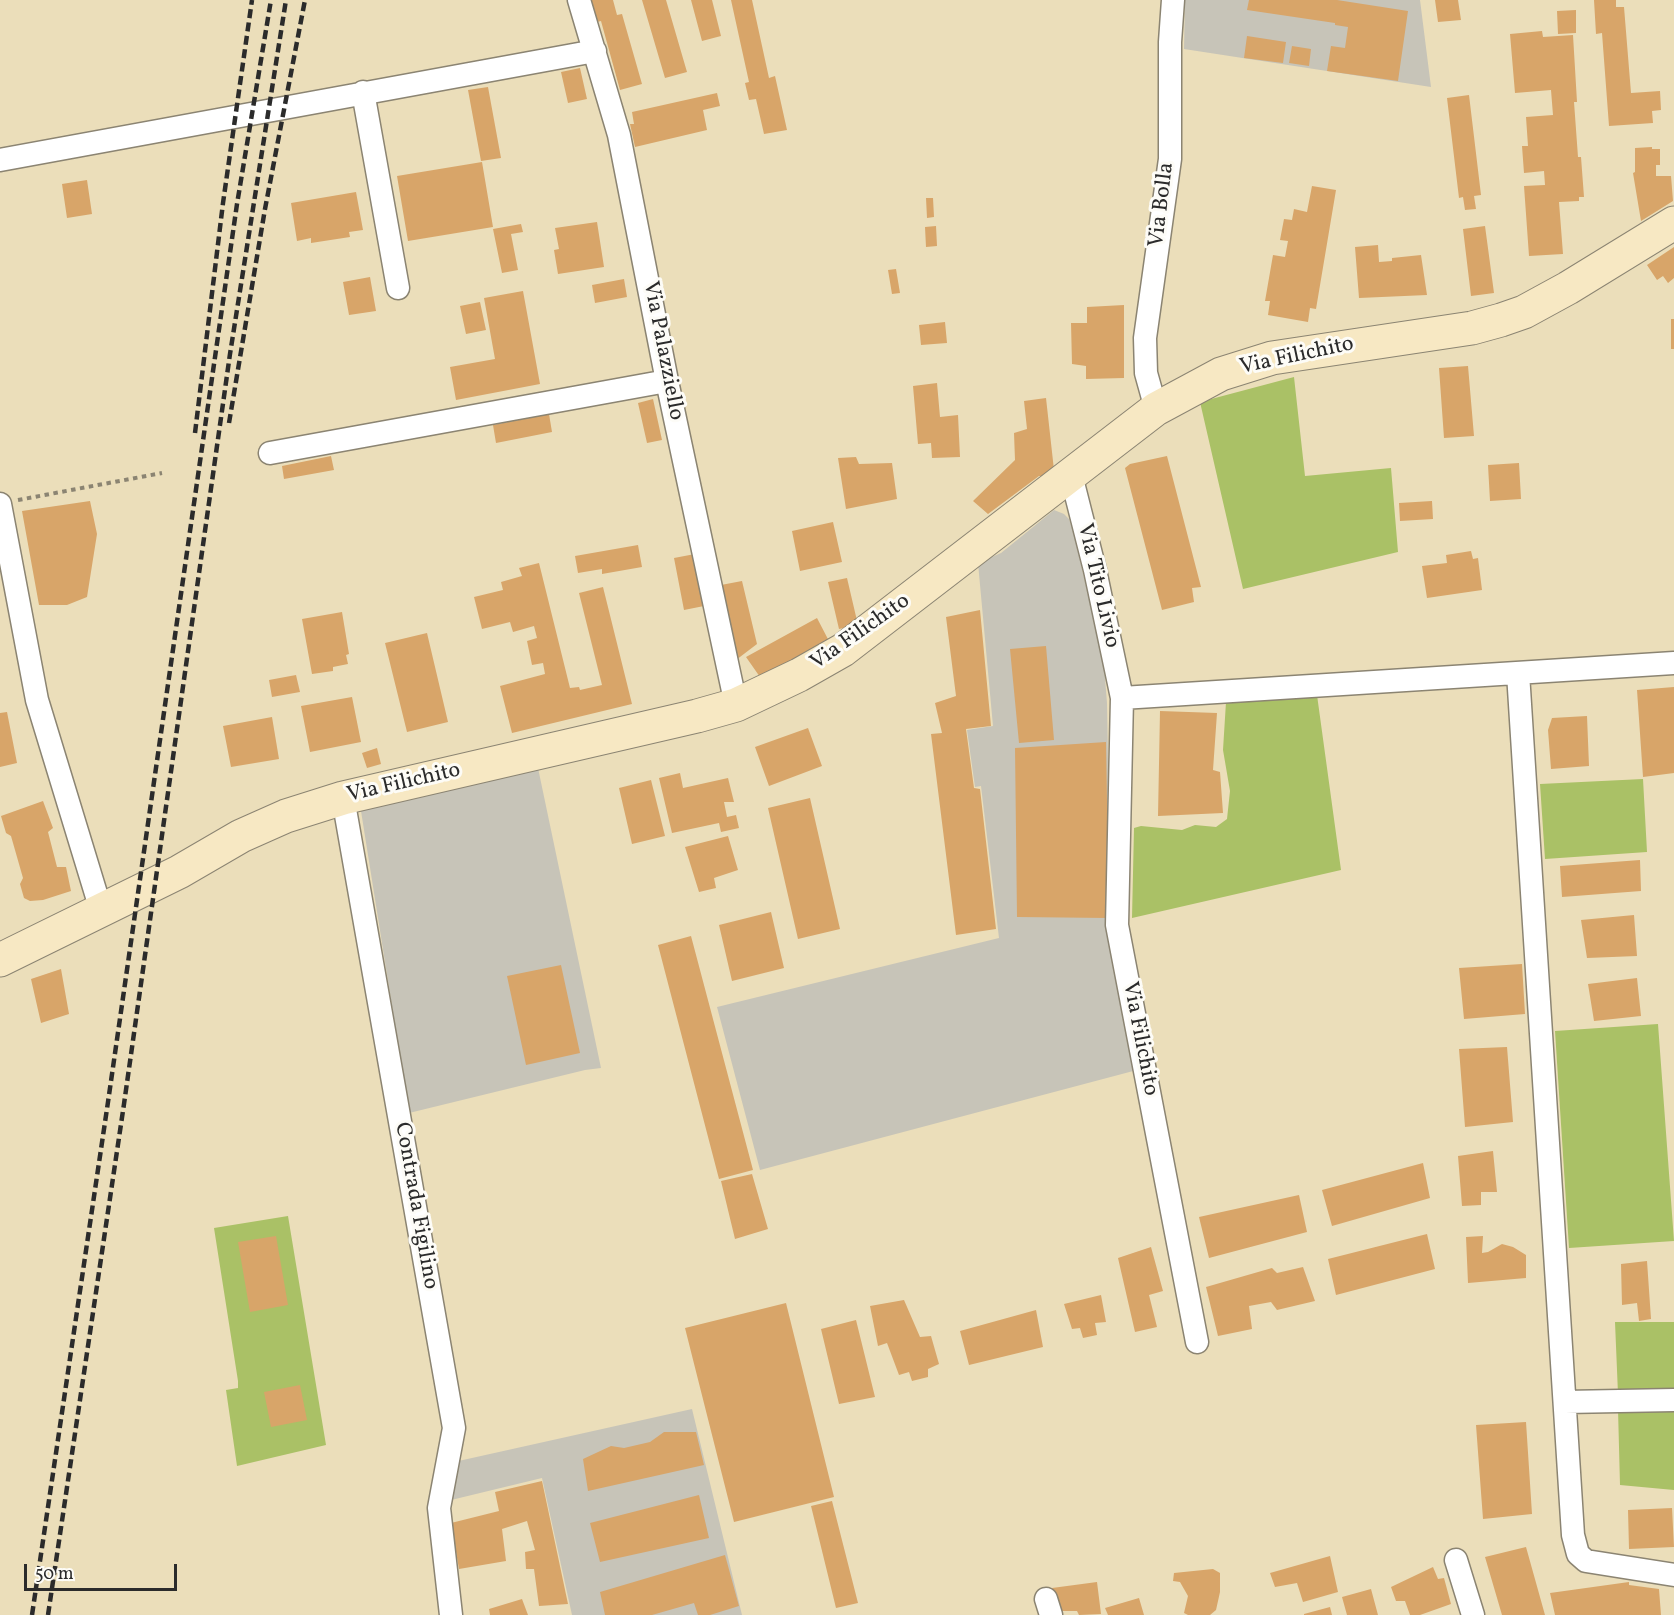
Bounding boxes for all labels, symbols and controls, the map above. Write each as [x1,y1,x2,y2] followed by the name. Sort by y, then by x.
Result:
[1145,161,1181,249] street label: Via Bolla
[636,279,688,423] street label: Via Palazziello
[1238,332,1356,382] street label: Via Filichito
[1070,521,1124,651] street label: Via Tito Livio
[806,589,916,677] street label: Via Filichito
[345,758,463,810] street label: Via Filichito
[1115,980,1163,1098] street label: Via Filichito
[387,1120,443,1292] street label: Contrada Figilino
[27,1552,180,1590] scale bar
[35,1562,74,1587] text: 50 m

